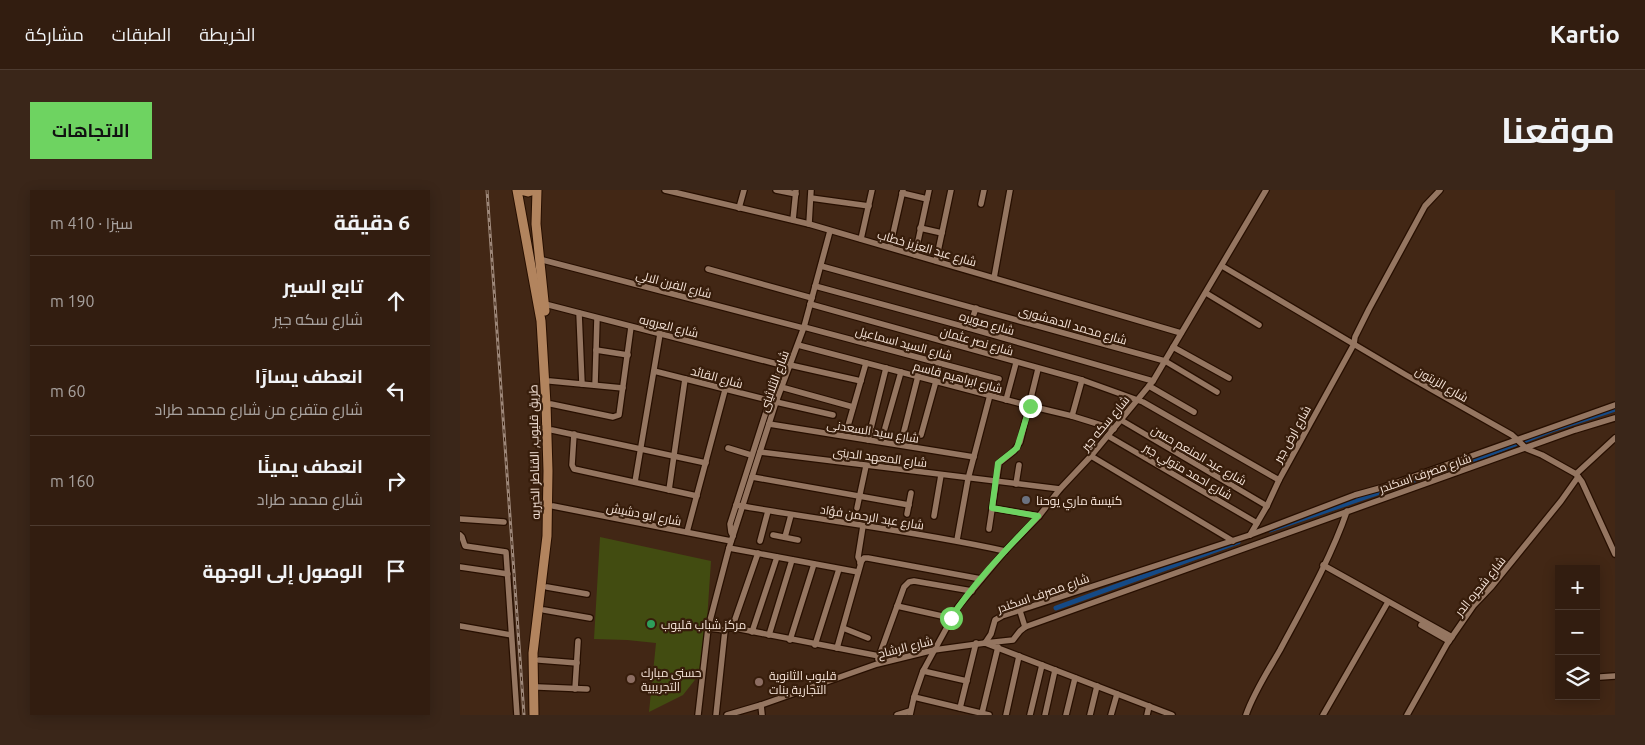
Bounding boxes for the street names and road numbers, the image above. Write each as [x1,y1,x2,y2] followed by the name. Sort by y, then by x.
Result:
[875,228,978,270] street label: شارع عبد العزيز خطاب
[634,268,713,304] street label: شارع الفرن الالي
[1017,303,1129,349] street label: شارع محمد الدهشورى
[957,309,1016,339] street label: شارع صويره
[638,312,700,342] street label: شارع العروبه
[854,324,954,364] street label: شارع السيد اسماعيل
[938,324,1015,360] street label: شارع نصر عثمان
[757,349,793,414] street label: شارع الثلاثينى
[912,359,1004,397] street label: شارع ابراهيم قاسم
[689,364,745,392] street label: شارع القائد
[1412,364,1471,406] street label: شارع الزيتون
[526,384,543,520] street label: طريق قليوب, القناطر الخيريه
[1078,393,1133,455] street label: شارع سكه جير
[1271,403,1315,467] street label: شارع ارض جبر
[826,417,920,447] street label: شارع سيد السعدنى
[1148,423,1249,489] street label: شارع عبد المنعم حسن
[1139,440,1235,505] street label: شارع احمد متولي جبر
[832,445,928,471] street label: شارع المعهد الدينى
[1376,451,1473,497] street label: شارع مصرف اسكندر
[605,500,683,530] street label: شارع ابو دشيش
[819,502,925,534] street label: شارع عبد الرحمن فؤاد
[1451,554,1509,620] street label: شارع شجره الدر
[994,571,1091,617] street label: شارع مصرف اسكندر
[876,634,935,662] street label: شارع الرشاح

